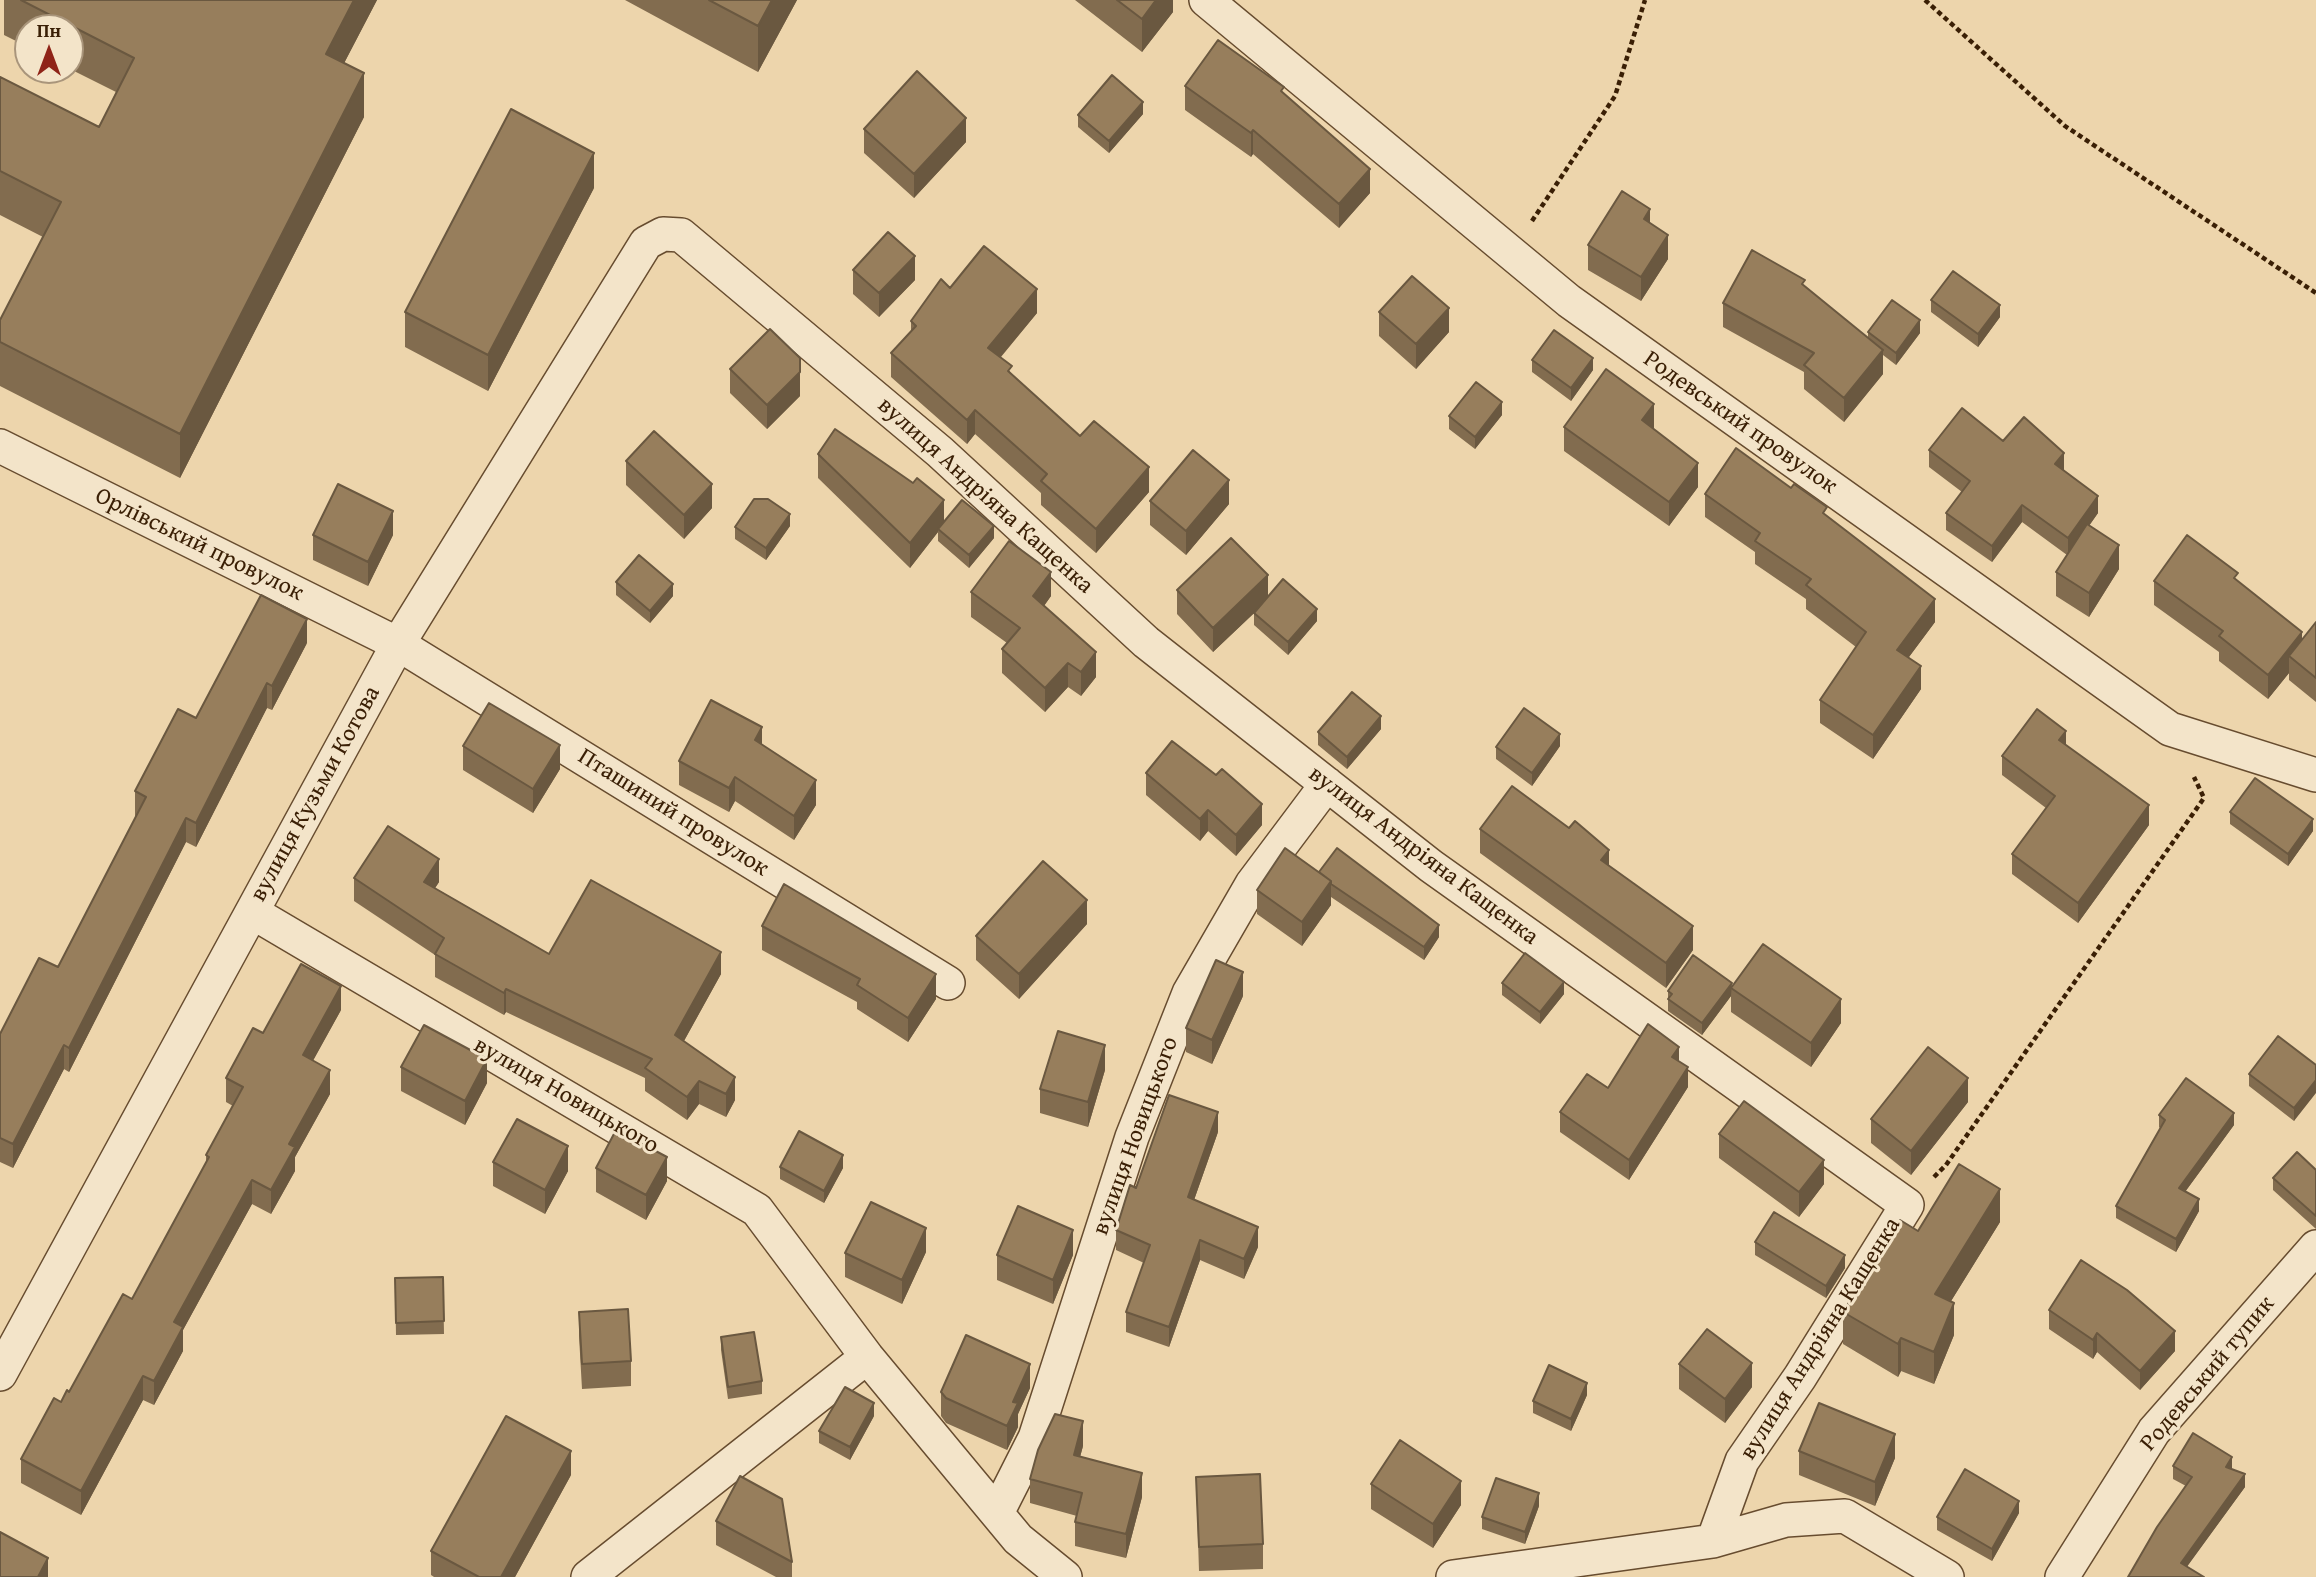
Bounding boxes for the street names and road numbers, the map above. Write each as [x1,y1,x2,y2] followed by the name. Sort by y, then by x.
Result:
[1637,345,1843,501] street label: Родевський провулок
[871,392,1099,600] street label: вулиця Андріяна Кащенка
[90,482,308,608] street label: Орлівський провулок
[245,681,387,907] street label: вулиця Кузьми Котова
[572,743,774,883] street label: Пташиний провулок
[1302,760,1544,952] street label: вулиця Андріяна Кащенка
[468,1031,664,1161] street label: вулиця Новицького
[1087,1033,1185,1239] street label: вулиця Новицького
[1735,1212,1907,1466] street label: вулиця Андріяна Кащенка
[2135,1291,2281,1457] street label: Родевський тупик

